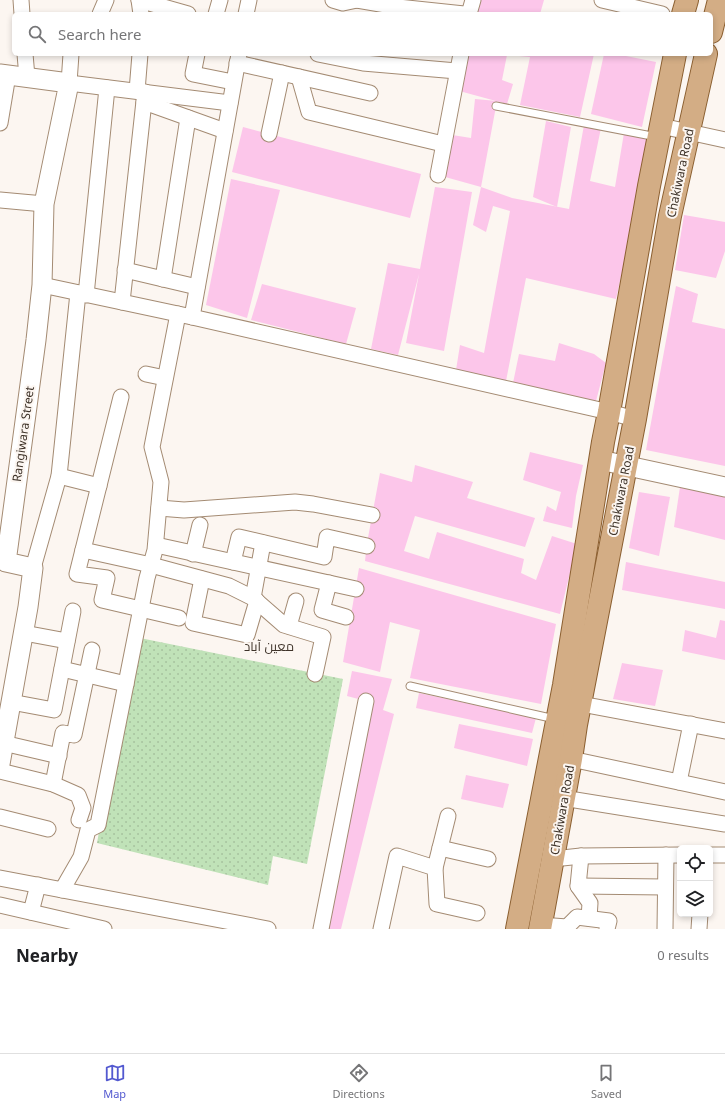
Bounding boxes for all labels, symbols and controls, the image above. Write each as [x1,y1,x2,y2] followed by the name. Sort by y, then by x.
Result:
[12,12,713,56] search box
[26,23,48,45] icon: search
[58,24,141,44] text: Search here
[662,127,698,219] street label: Chakiwara Road
[8,384,38,483] street label: Rangiwara Street
[604,445,638,537] street label: Chakiwara Road
[244,637,294,655] district label: معین آباد
[546,764,578,856] street label: Chakiwara Road
[677,845,713,917] map controls
[677,845,713,881] button: locate
[677,881,713,917] button: layers
[16,944,78,967] text: Nearby
[657,946,709,964] text: 0 results
[103,1062,126,1101] tab: Map
[332,1062,385,1101] tab: Directions
[591,1062,622,1101] tab: Saved

